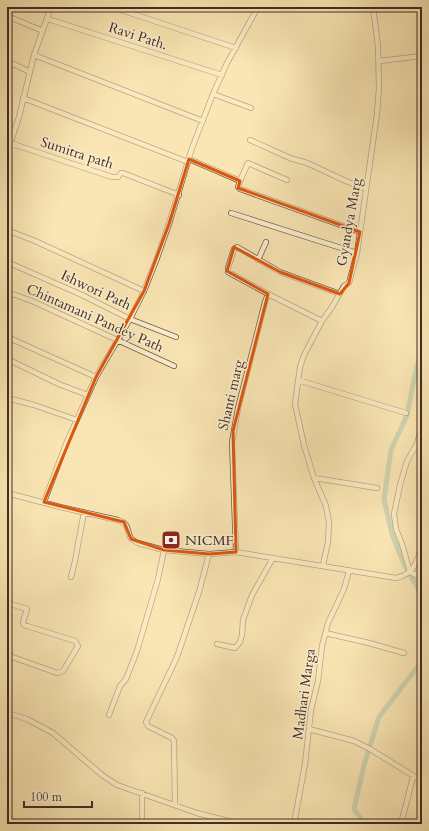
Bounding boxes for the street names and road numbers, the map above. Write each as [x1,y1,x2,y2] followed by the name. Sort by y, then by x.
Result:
[106,18,170,54] street label: Ravi Path.
[38,132,116,174] street label: Sumitra path
[332,176,366,268] street label: Gyandya Marg
[58,266,134,315] street label: Ishwori Path
[24,279,167,357] street label: Chintamani Pandey Path
[214,358,248,432] street label: Shanti marg
[288,647,320,741] street label: Madhari Marga

